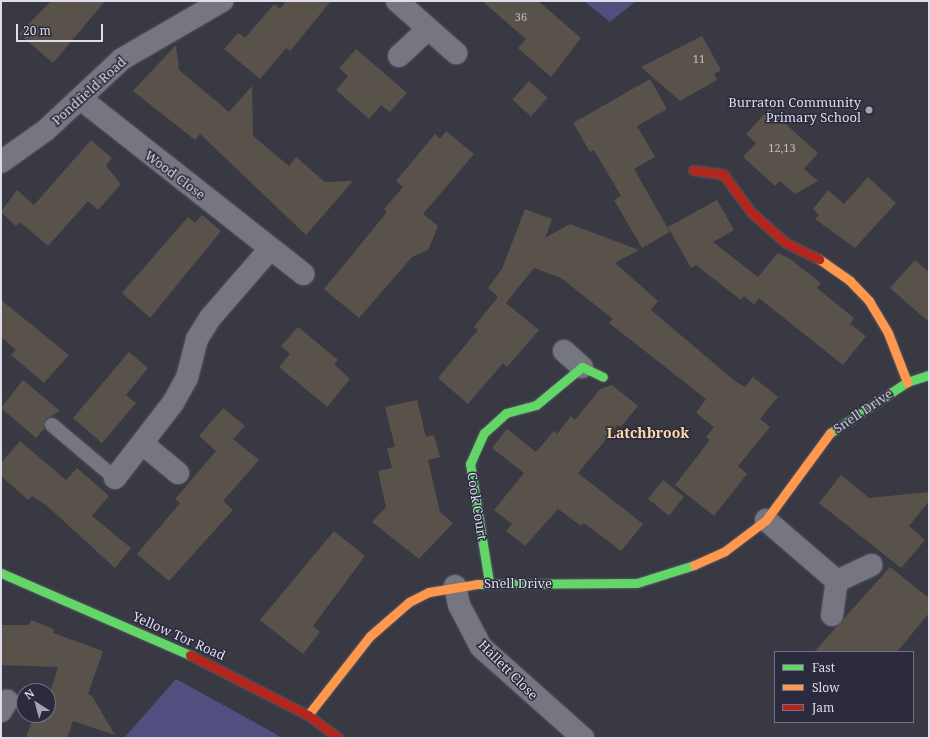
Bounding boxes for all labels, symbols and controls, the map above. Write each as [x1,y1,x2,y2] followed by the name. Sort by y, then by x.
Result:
[515,10,527,24] house number: 36
[18,16,105,42] scale bar
[23,22,51,39] text: 20 m
[693,52,705,66] house number: 11
[49,54,129,128] street label: Pondfield Road
[728,95,861,126] place label: Burraton Community Primary School
[864,105,874,115] marker: Burraton Community Primary School
[768,141,796,155] house number: 12,13
[142,147,208,203] street label: Wood Close
[830,386,896,436] street label: Snell Drive
[607,425,689,441] district label: Latchbrook
[464,471,490,541] street label: Cook Court
[484,575,552,591] street label: Snell Drive
[130,609,228,663] street label: Yellow Tor Road
[475,637,541,703] street label: Hallett Close
[774,651,914,723] legend
[812,659,835,676] text: Fast
[812,679,840,696] text: Slow
[16,683,56,723] north arrow
[21,685,37,702] text: N
[812,699,834,716] text: Jam

